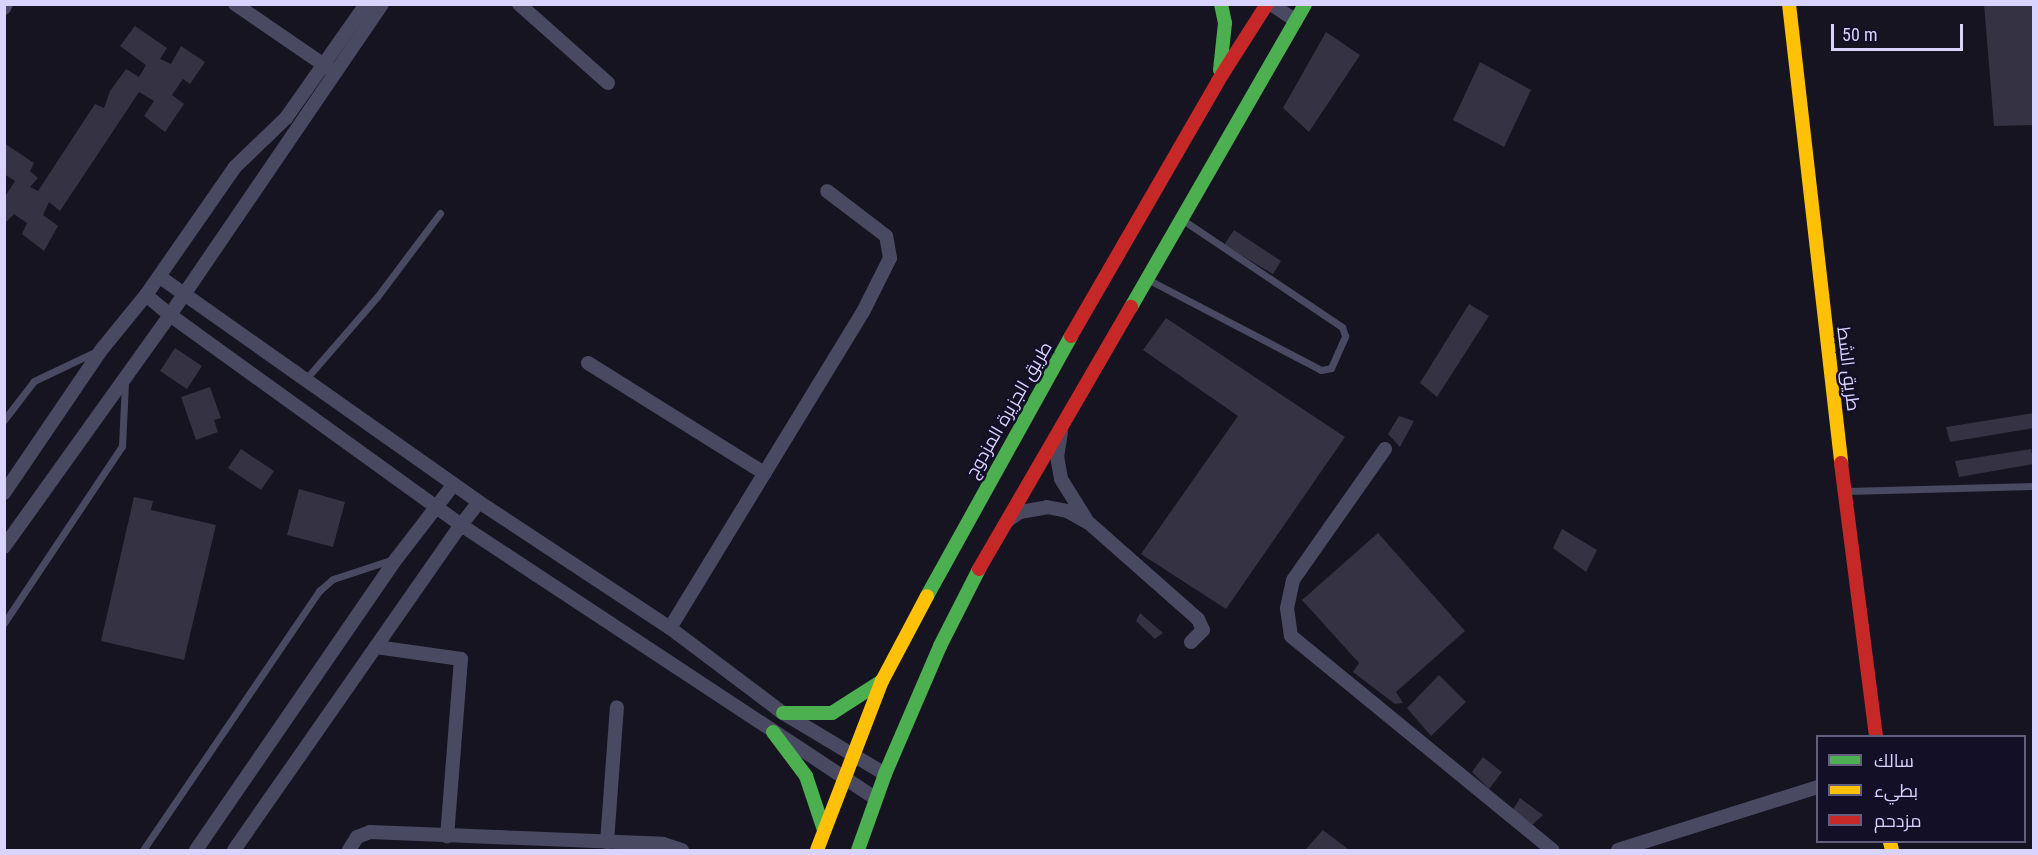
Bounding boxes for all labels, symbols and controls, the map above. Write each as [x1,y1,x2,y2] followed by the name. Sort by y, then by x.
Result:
[1834,12,1966,50] scale bar
[1842,24,1877,45] text: 50 m
[1832,326,1864,412] street label: طريق الشط
[961,338,1057,482] street label: طريق الجزيرة المزدوج
[1816,735,2026,843] legend
[1874,750,1914,771] text: سالك
[1874,780,1918,801] text: بطيء
[1874,810,1922,831] text: مزدحم

